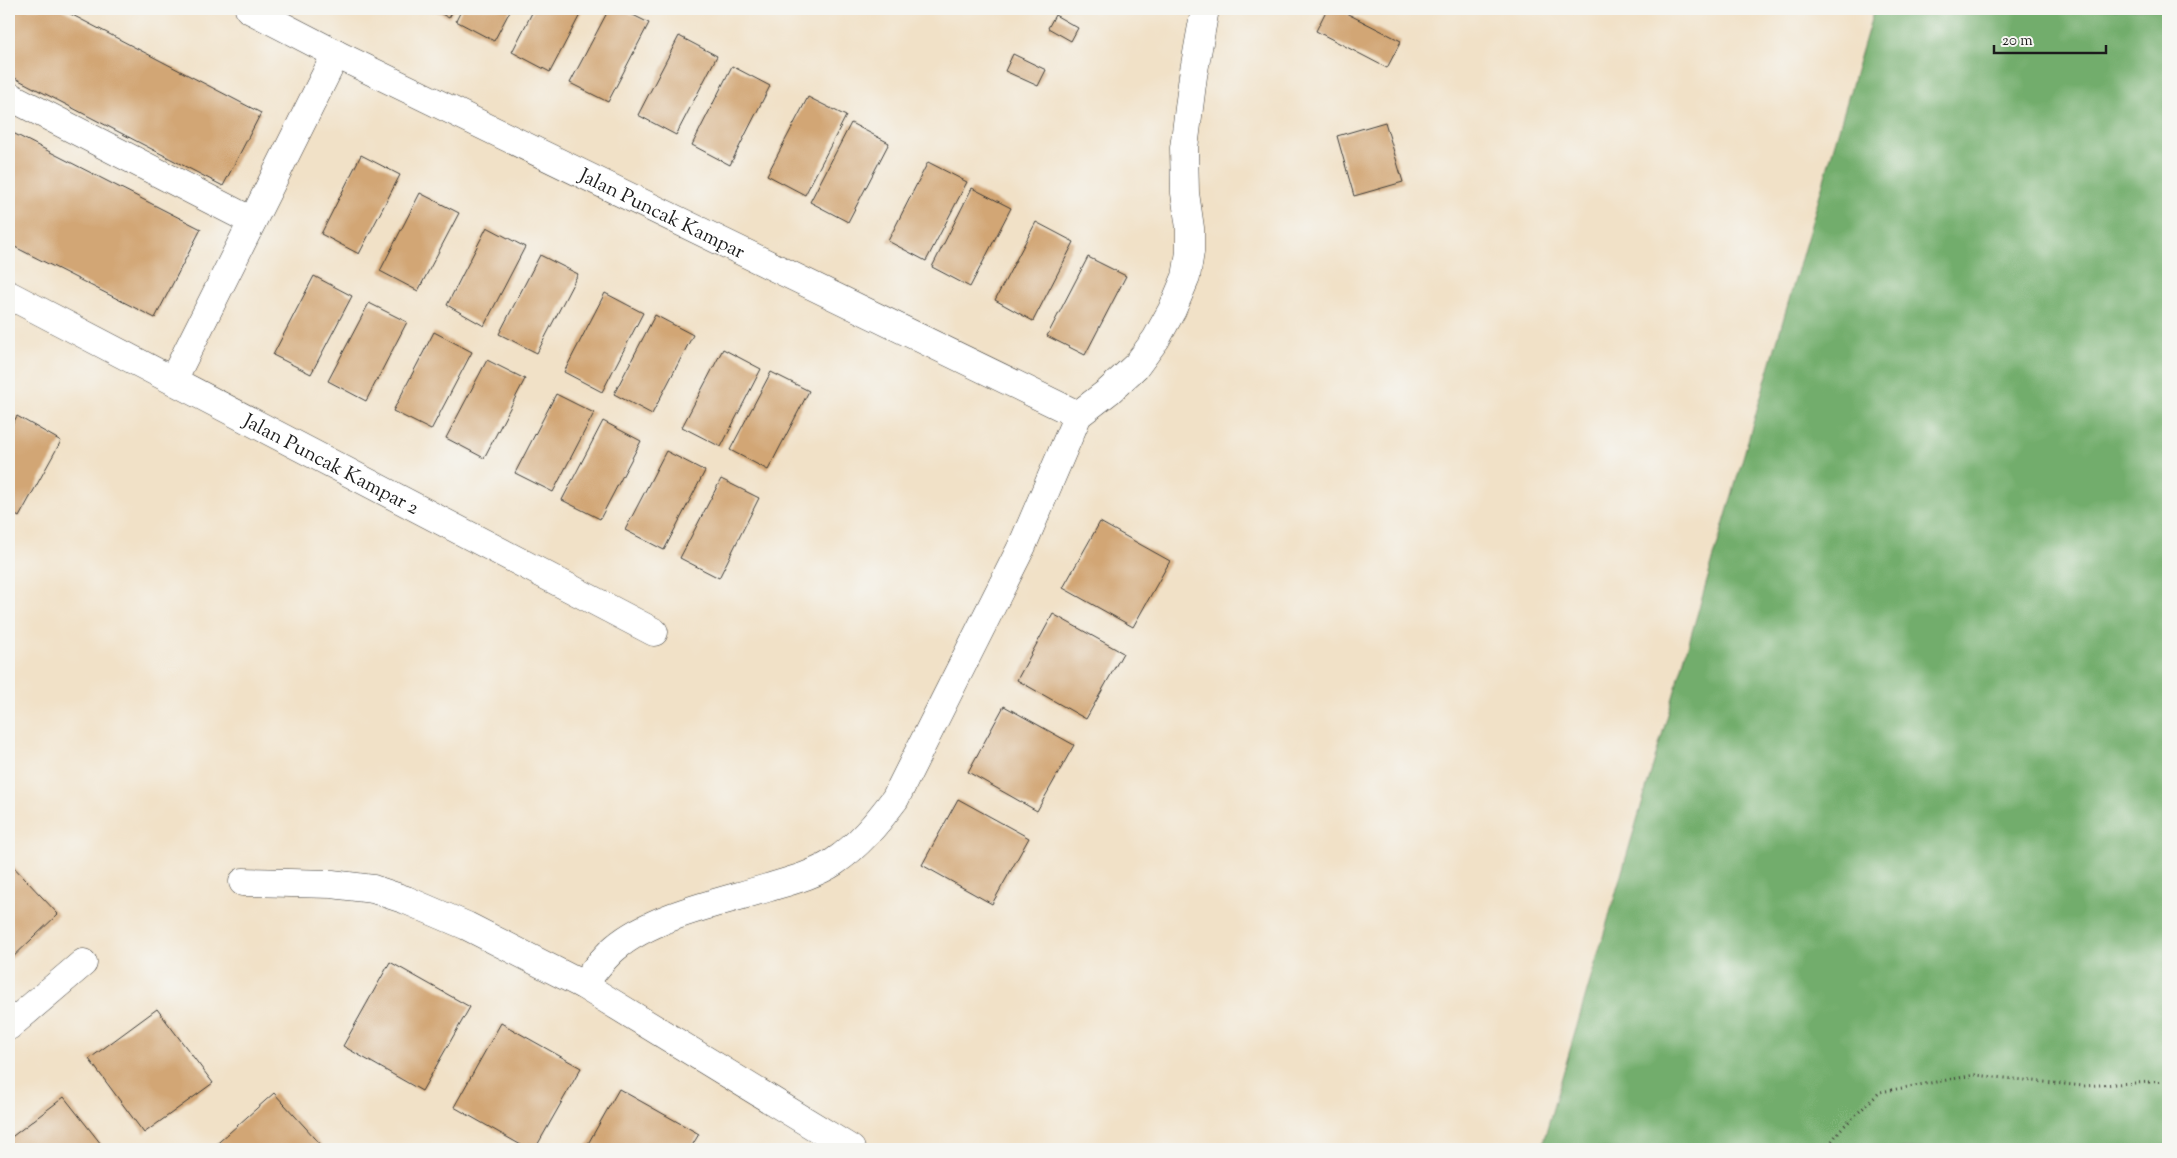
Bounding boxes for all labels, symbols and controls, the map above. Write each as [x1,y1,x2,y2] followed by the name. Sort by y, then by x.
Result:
[1994,22,2107,54] scale bar
[2002,31,2033,52] text: 20 m
[573,162,750,268] street label: Jalan Puncak Kampar
[237,407,424,524] street label: Jalan Puncak Kampar 2

